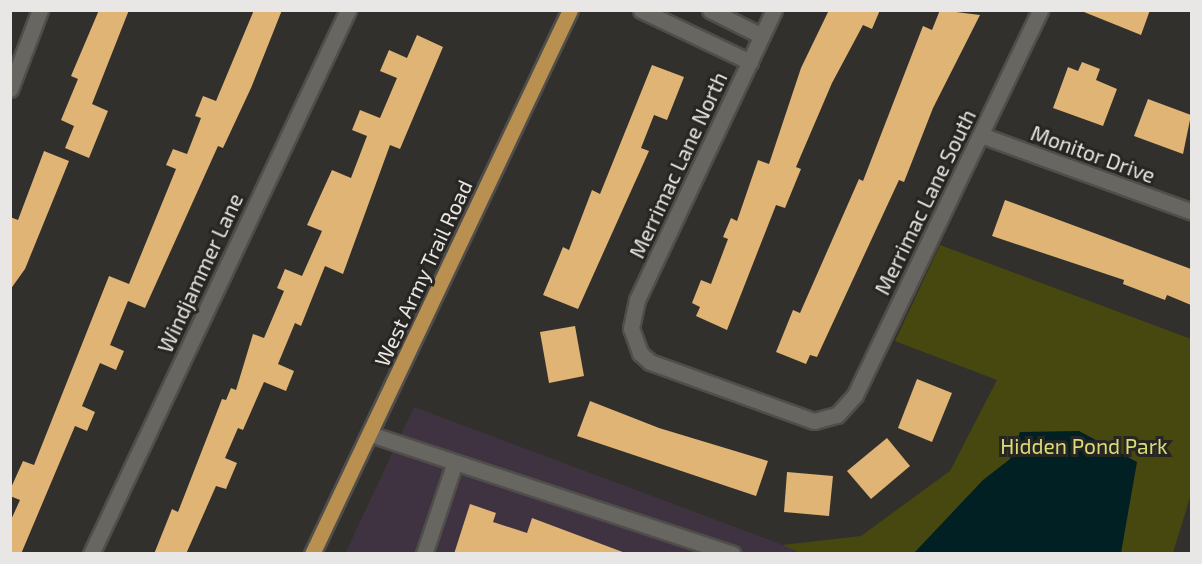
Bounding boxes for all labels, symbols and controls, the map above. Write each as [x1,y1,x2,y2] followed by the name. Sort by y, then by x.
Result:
[624,68,732,262] street label: Merrimac Lane North
[869,105,981,299] street label: Merrimac Lane South
[1027,120,1159,188] street label: Monitor Drive
[368,175,478,371] street label: West Army Trail Road
[152,189,248,357] street label: Windjammer Lane
[1000,433,1168,459] park label: Hidden Pond Park

